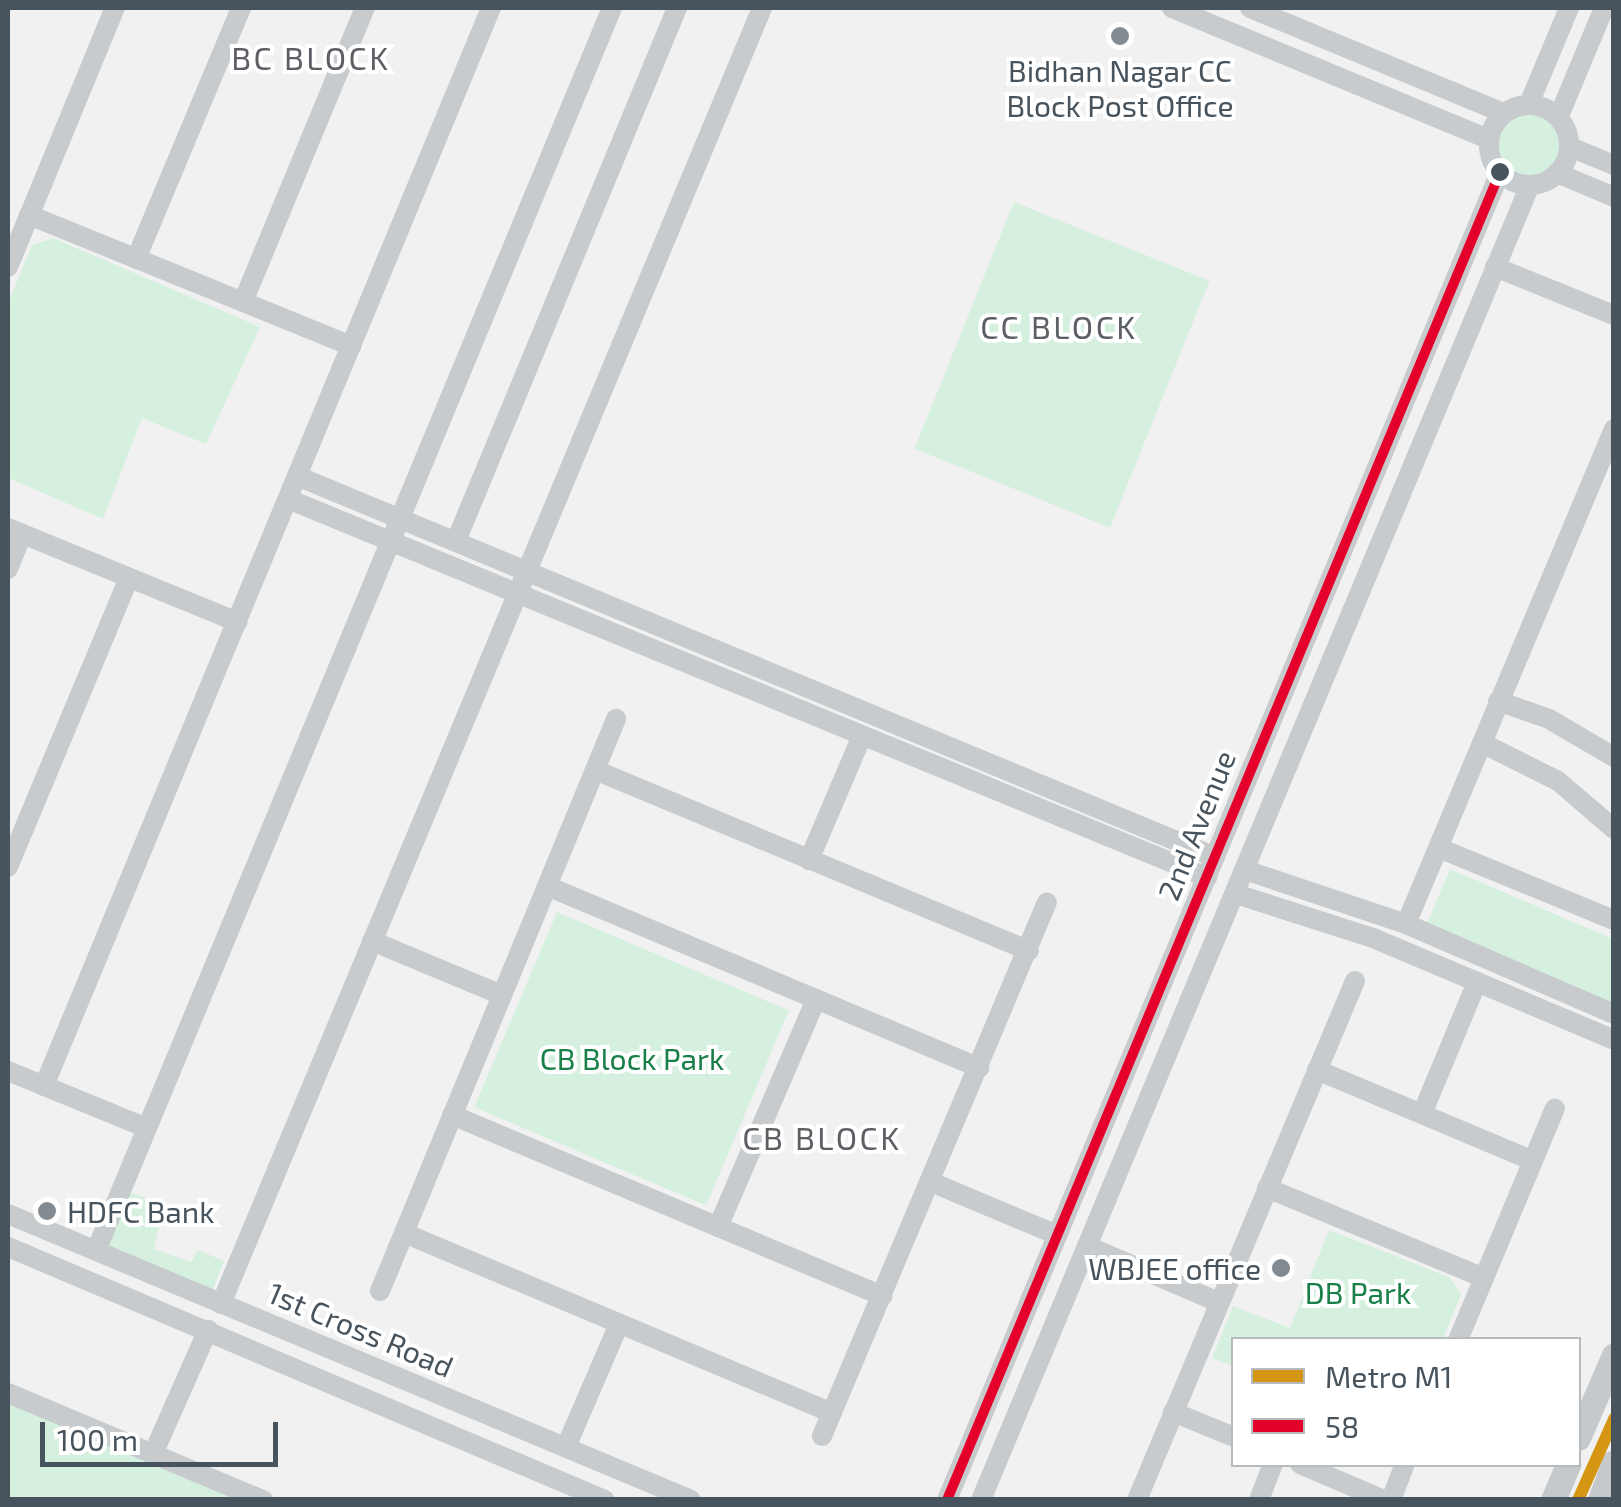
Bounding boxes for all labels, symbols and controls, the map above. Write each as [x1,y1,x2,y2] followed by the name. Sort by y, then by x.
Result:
[1109,25,1131,47] marker: Bidhan Nagar CC Block Post Office
[231,38,391,76] district label: BC BLOCK
[1006,52,1234,122] place label: Bidhan Nagar CC Block Post Office
[1490,162,1510,182] unlabelled marker
[980,307,1138,345] district label: CC BLOCK
[1150,745,1242,905] street label: 2nd Avenue
[540,1040,724,1076] park label: CB Block Park
[742,1118,902,1156] district label: CB BLOCK
[67,1193,214,1229] place label: HDFC Bank
[36,1200,58,1222] marker: HDFC Bank
[1088,1250,1261,1286] place label: WBJEE office
[1270,1257,1292,1279] marker: WBJEE office
[263,1274,459,1384] street label: 1st Cross Road
[1305,1274,1411,1310] park label: DB Park
[1231,1337,1581,1467] legend
[1325,1358,1452,1394] text: Metro M1
[45,1402,282,1464] scale bar
[1325,1408,1359,1444] text: 58
[57,1421,138,1457] text: 100 m

